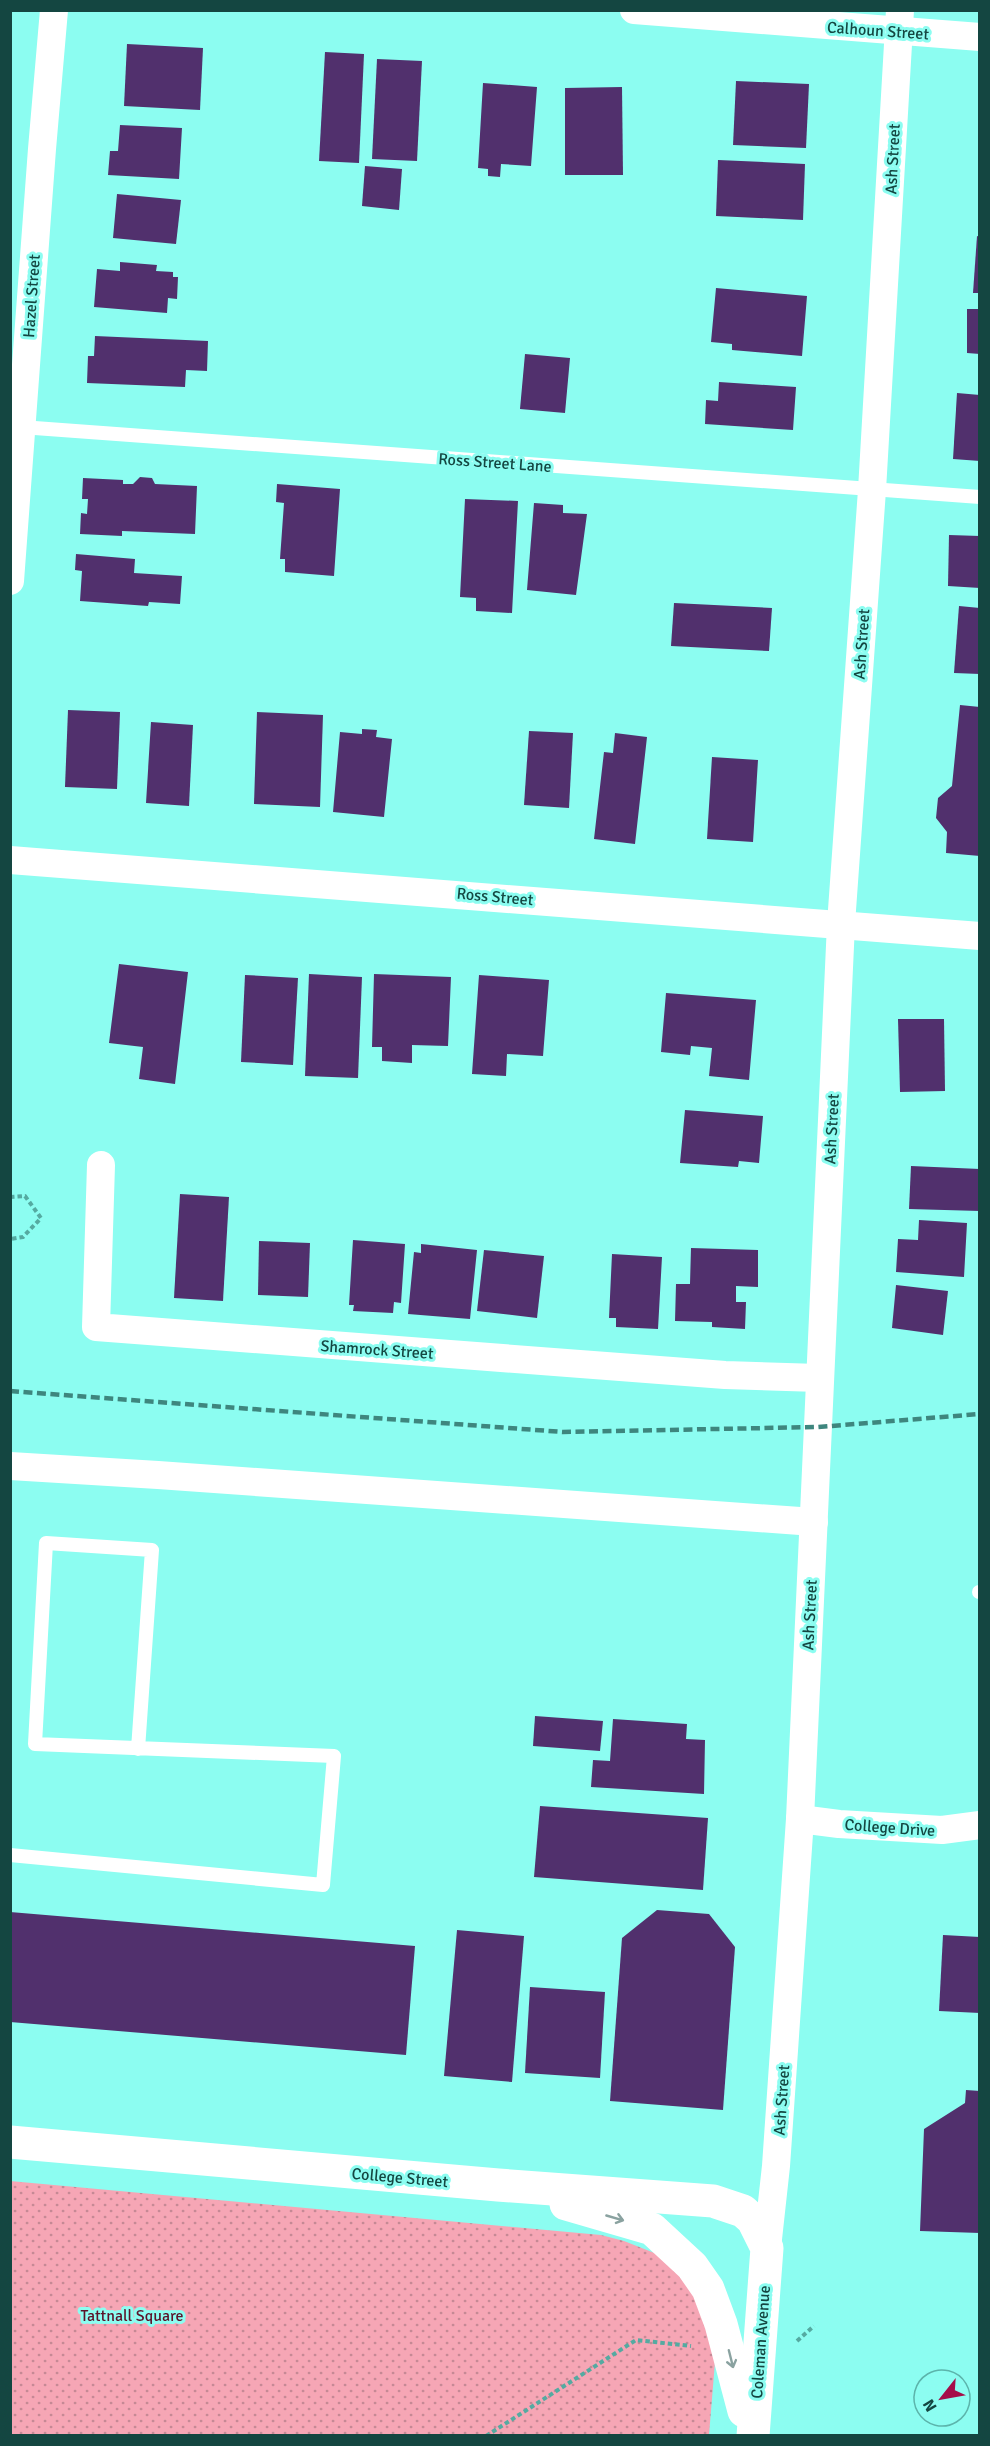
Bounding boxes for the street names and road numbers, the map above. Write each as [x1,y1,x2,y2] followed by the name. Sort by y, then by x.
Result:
[826,17,930,45] street label: Calhoun Street
[881,123,905,195] street label: Ash Street
[19,253,45,339] street label: Hazel Street
[438,449,552,477] street label: Ross Street Lane
[850,608,874,680] street label: Ash Street
[456,884,534,910] street label: Ross Street
[820,1093,844,1165] street label: Ash Street
[320,1336,434,1364] street label: Shamrock Street
[798,1579,822,1651] street label: Ash Street
[844,1815,936,1841] street label: College Drive
[770,2064,794,2136] street label: Ash Street
[351,2164,449,2192] street label: College Street
[747,2285,775,2399] street label: Coleman Avenue

